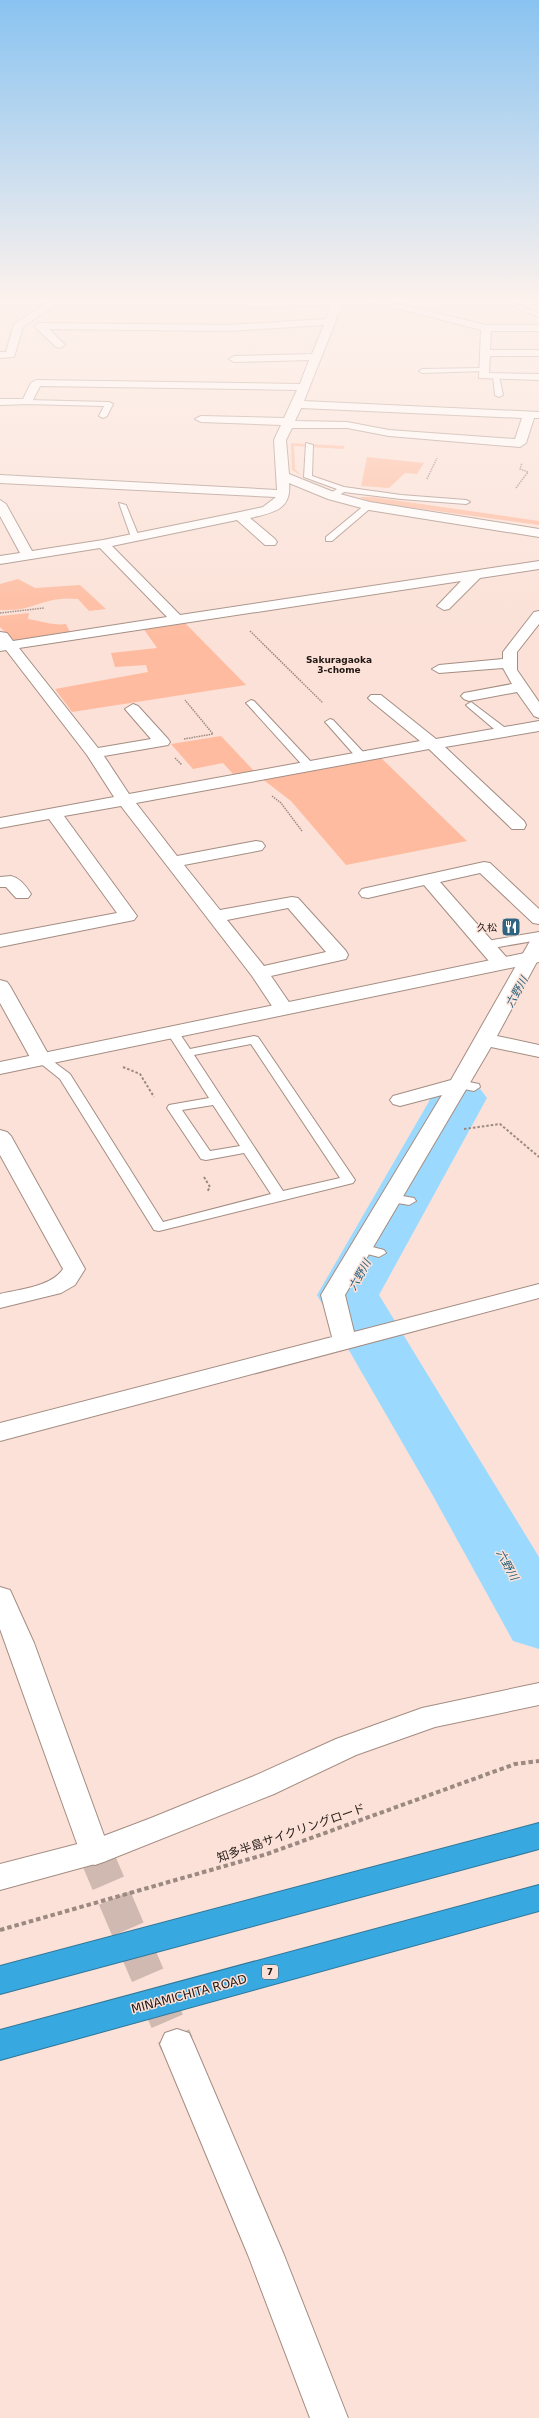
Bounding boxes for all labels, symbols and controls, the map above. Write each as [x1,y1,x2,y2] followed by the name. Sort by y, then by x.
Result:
[306,655,372,675] district label: Sakuragaoka 3-chome
[500,916,522,938] restaurant icon: 久松
[477,922,497,933] place label: 久松
[503,974,531,1010] water label: 六野川
[346,1257,374,1293] water label: 六野川
[493,1547,521,1583] water label: 六野川
[215,1801,367,1865] street label: 知多半島サイクリングロード
[262,1965,278,1979] road number: 7
[130,1972,248,2016] street label: MINAMICHITA ROAD

